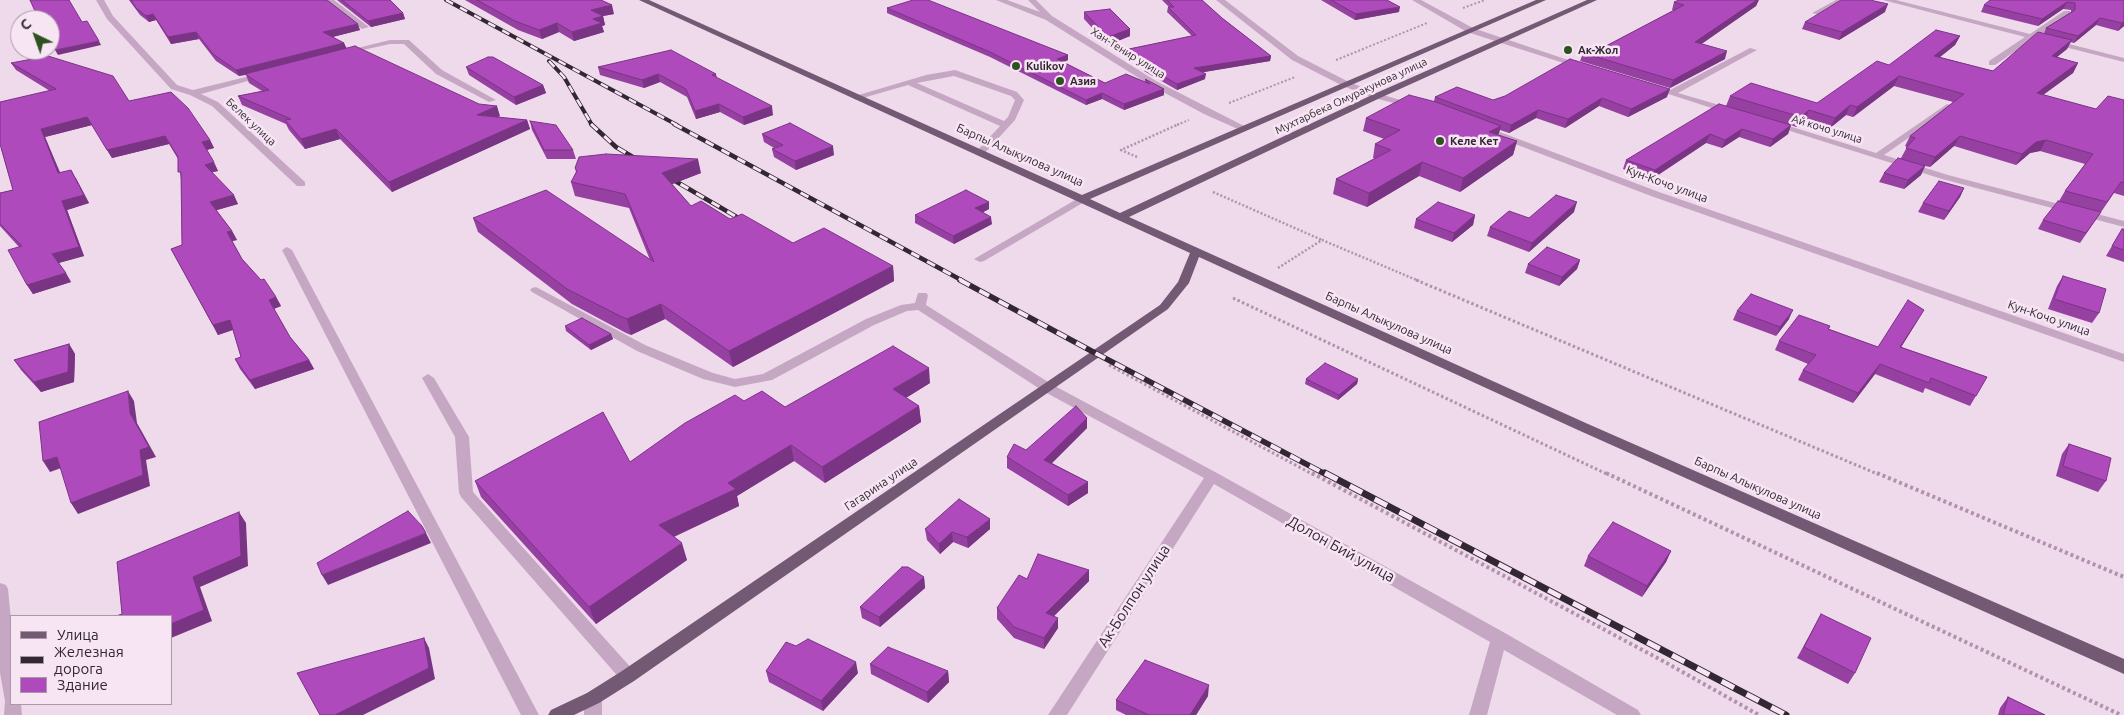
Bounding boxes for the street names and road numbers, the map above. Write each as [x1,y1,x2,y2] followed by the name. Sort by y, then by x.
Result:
[1088,25,1168,81] street label: Хан-Тенир улица
[1273,55,1429,137] street label: Мухтарбека Омуракунова улица
[223,95,279,149] street label: Белек улица
[1790,112,1864,146] street label: Ай кочо улица
[954,120,1086,190] street label: Барпы Алыкулова улица
[1624,162,1710,206] street label: Кун-Кочо улица
[1323,288,1455,358] street label: Барпы Алыкулова улица
[2006,297,2092,339] street label: Кун-Кочо улица
[1692,453,1824,523] street label: Барпы Алыкулова улица
[842,454,920,514] street label: Гагарина улица
[1284,512,1398,586] street label: Долон Бий улица
[1094,541,1174,651] street label: Ак-Болпон улица

